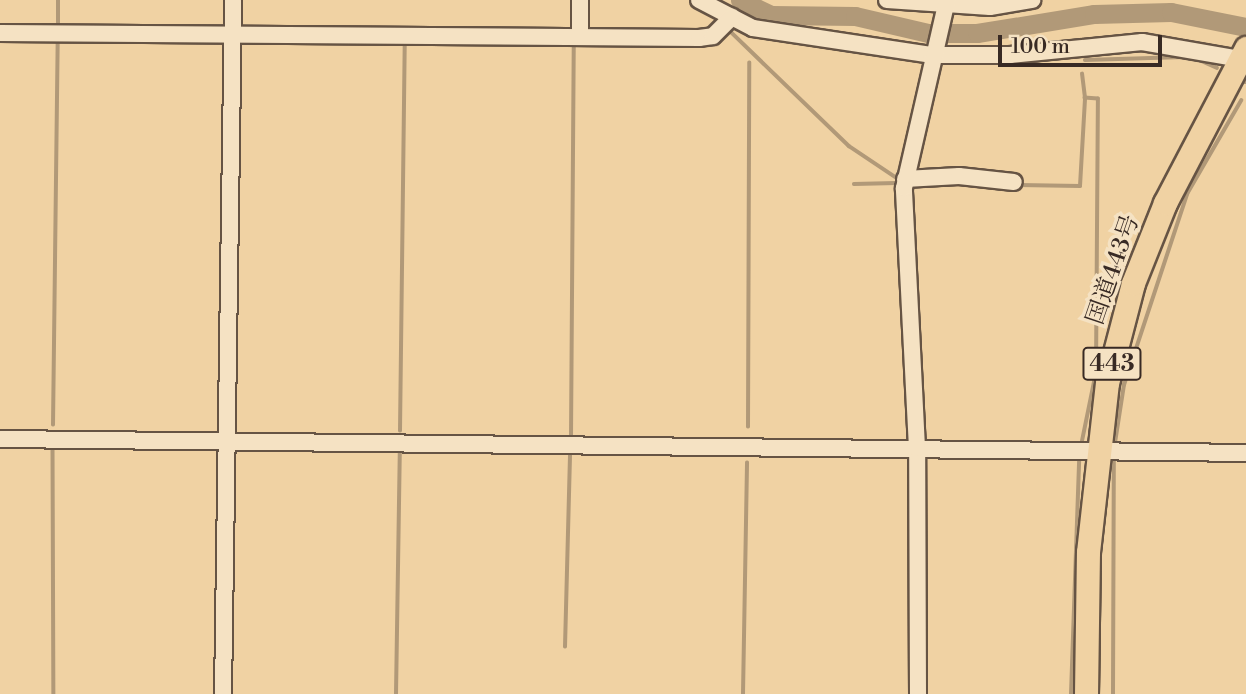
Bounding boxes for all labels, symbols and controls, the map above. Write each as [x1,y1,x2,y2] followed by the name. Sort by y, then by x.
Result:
[1001,21,1166,65] scale bar
[1011,34,1070,60] text: 100 m
[1082,211,1146,329] street label: 国道443号
[1082,344,1142,384] road number: 443

